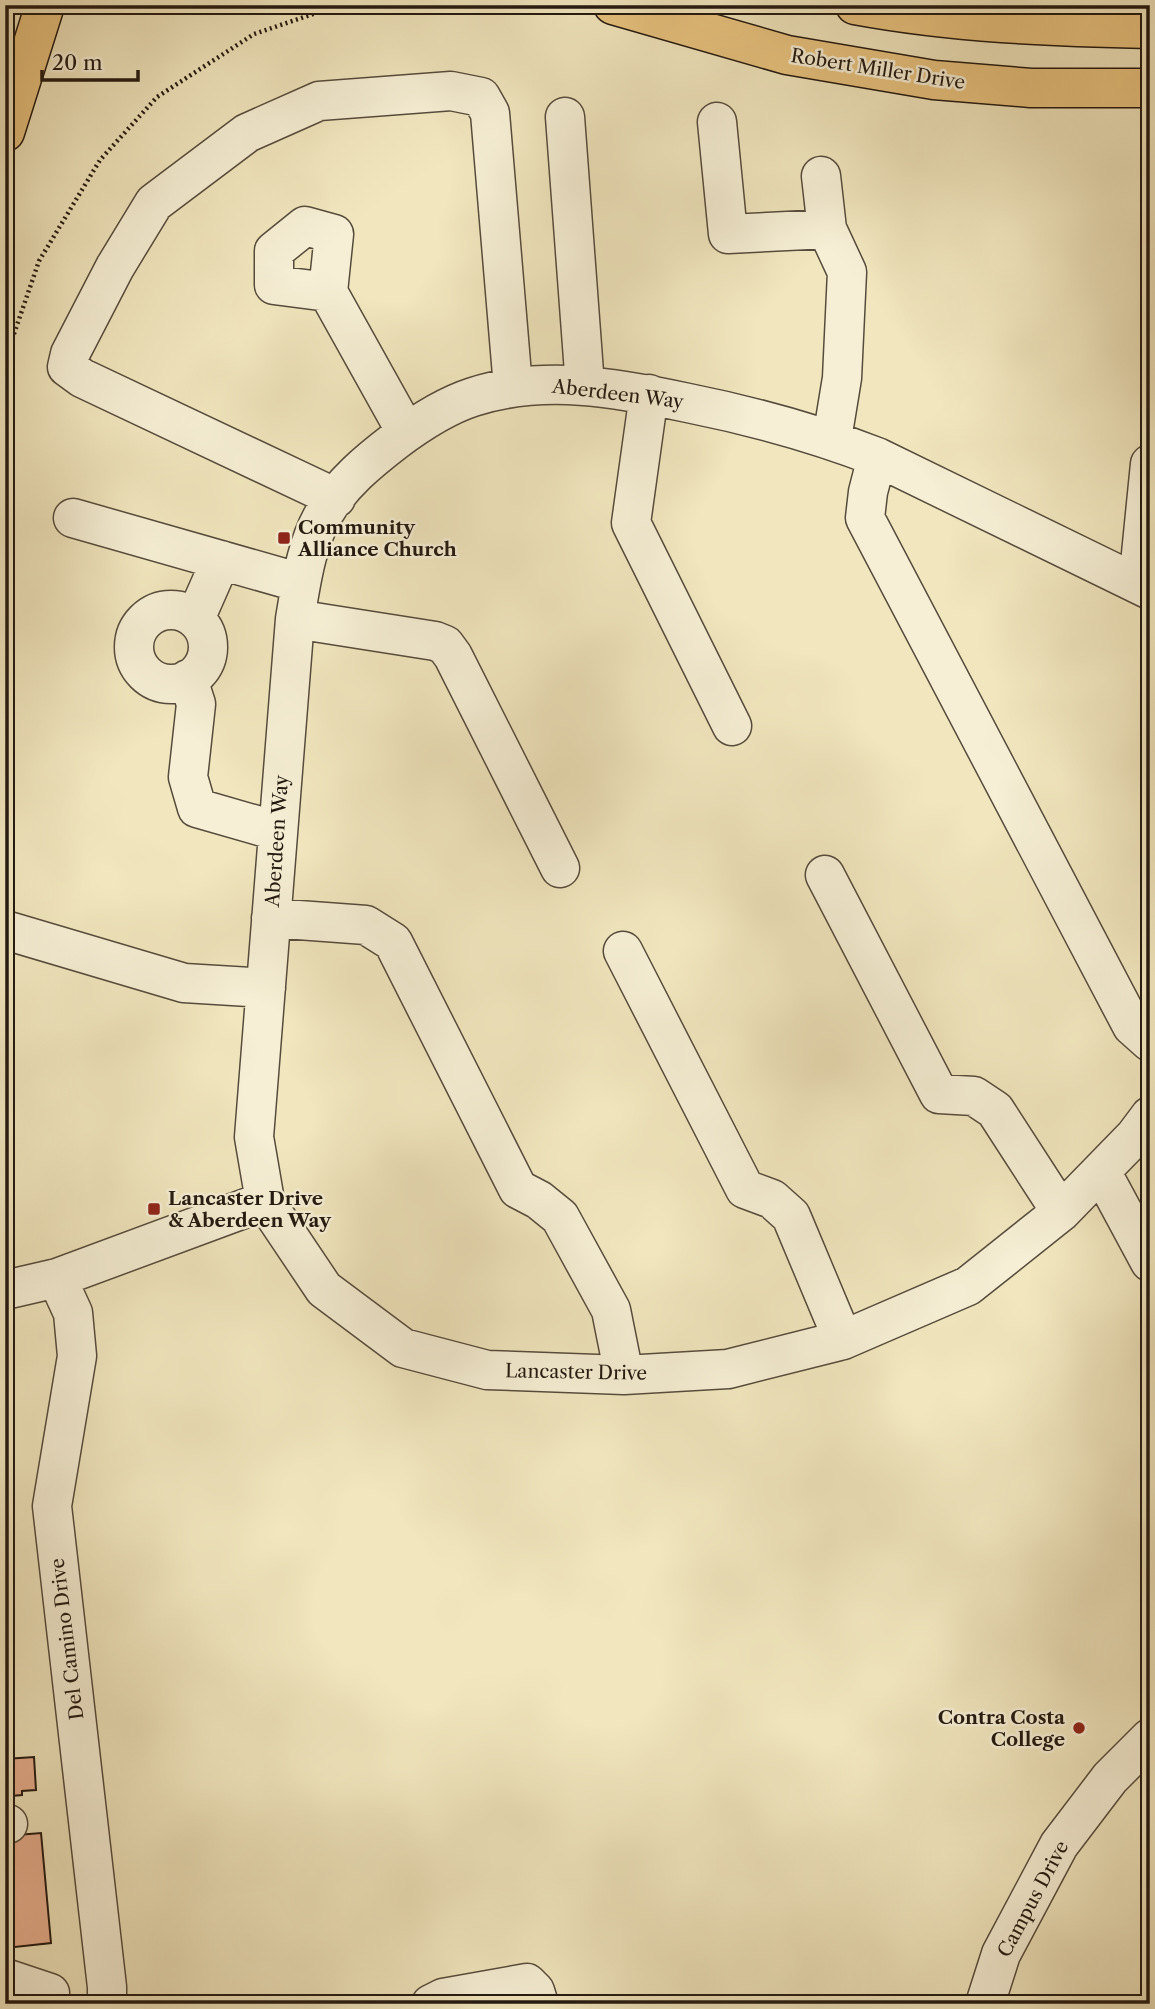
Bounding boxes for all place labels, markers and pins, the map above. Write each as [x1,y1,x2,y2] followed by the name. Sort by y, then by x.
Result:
[297,516,457,561] place label: Community Alliance Church
[276,530,292,546] marker: Community Alliance Church
[168,1187,332,1232] place label: Lancaster Drive & Aberdeen Way
[146,1201,162,1217] marker: Lancaster Drive & Aberdeen Way
[938,1706,1066,1751] place label: Contra Costa College
[1071,1720,1087,1736] marker: Contra Costa College

